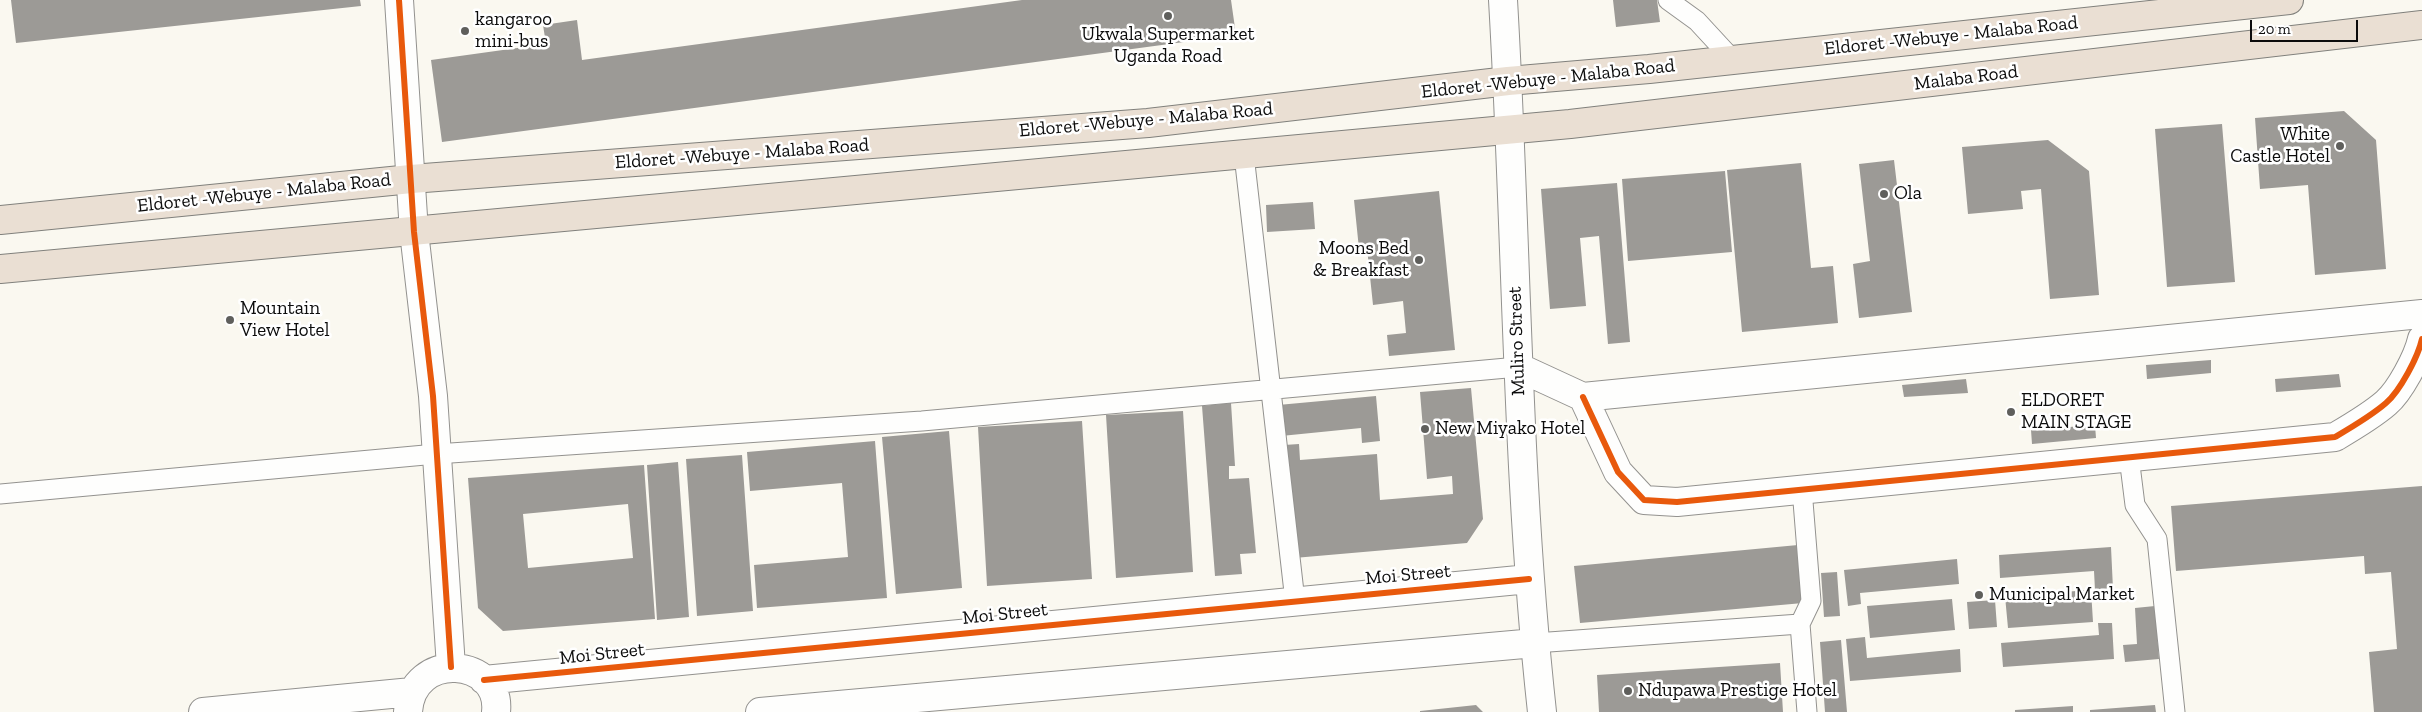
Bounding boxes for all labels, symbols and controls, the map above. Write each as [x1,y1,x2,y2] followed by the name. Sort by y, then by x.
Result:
[475,9,552,53] place label: kangaroo mini-bus
[1162,10,1174,22] marker: Ukwala Supermarket Uganda Road
[2252,10,2360,42] scale bar
[1823,11,2079,61] street label: Eldoret -Webuye - Malaba Road
[2258,20,2291,38] text: 20 m
[1082,24,1254,68] place label: Ukwala Supermarket Uganda Road
[459,25,471,37] marker: kangaroo mini-bus
[1420,54,1676,104] street label: Eldoret -Webuye - Malaba Road
[1913,60,2019,96] street label: Malaba Road
[1018,98,1274,142] street label: Eldoret -Webuye - Malaba Road
[2230,124,2330,168] place label: White Castle Hotel
[614,134,870,174] street label: Eldoret -Webuye - Malaba Road
[2334,140,2346,152] marker: White Castle Hotel
[136,168,392,218] street label: Eldoret -Webuye - Malaba Road
[1894,183,1922,205] place label: Ola
[1878,188,1890,200] marker: Ola
[1313,238,1409,282] place label: Moons Bed & Breakfast
[1413,254,1425,266] marker: Moons Bed & Breakfast
[1504,286,1530,396] street label: Muliro Street
[240,298,330,342] place label: Mountain View Hotel
[224,314,236,326] marker: Mountain View Hotel
[2021,390,2132,434] place label: ELDORET MAIN STAGE
[2005,406,2017,418] marker: ELDORET MAIN STAGE
[1435,418,1585,440] place label: New Miyako Hotel
[1419,423,1431,435] marker: New Miyako Hotel
[1364,560,1452,590] street label: Moi Street
[1989,584,2134,606] place label: Municipal Market
[1973,589,1985,601] marker: Municipal Market
[961,598,1049,630] street label: Moi Street
[558,638,646,670] street label: Moi Street
[1638,680,1837,702] place label: Ndupawa Prestige Hotel
[1622,685,1634,697] marker: Ndupawa Prestige Hotel

